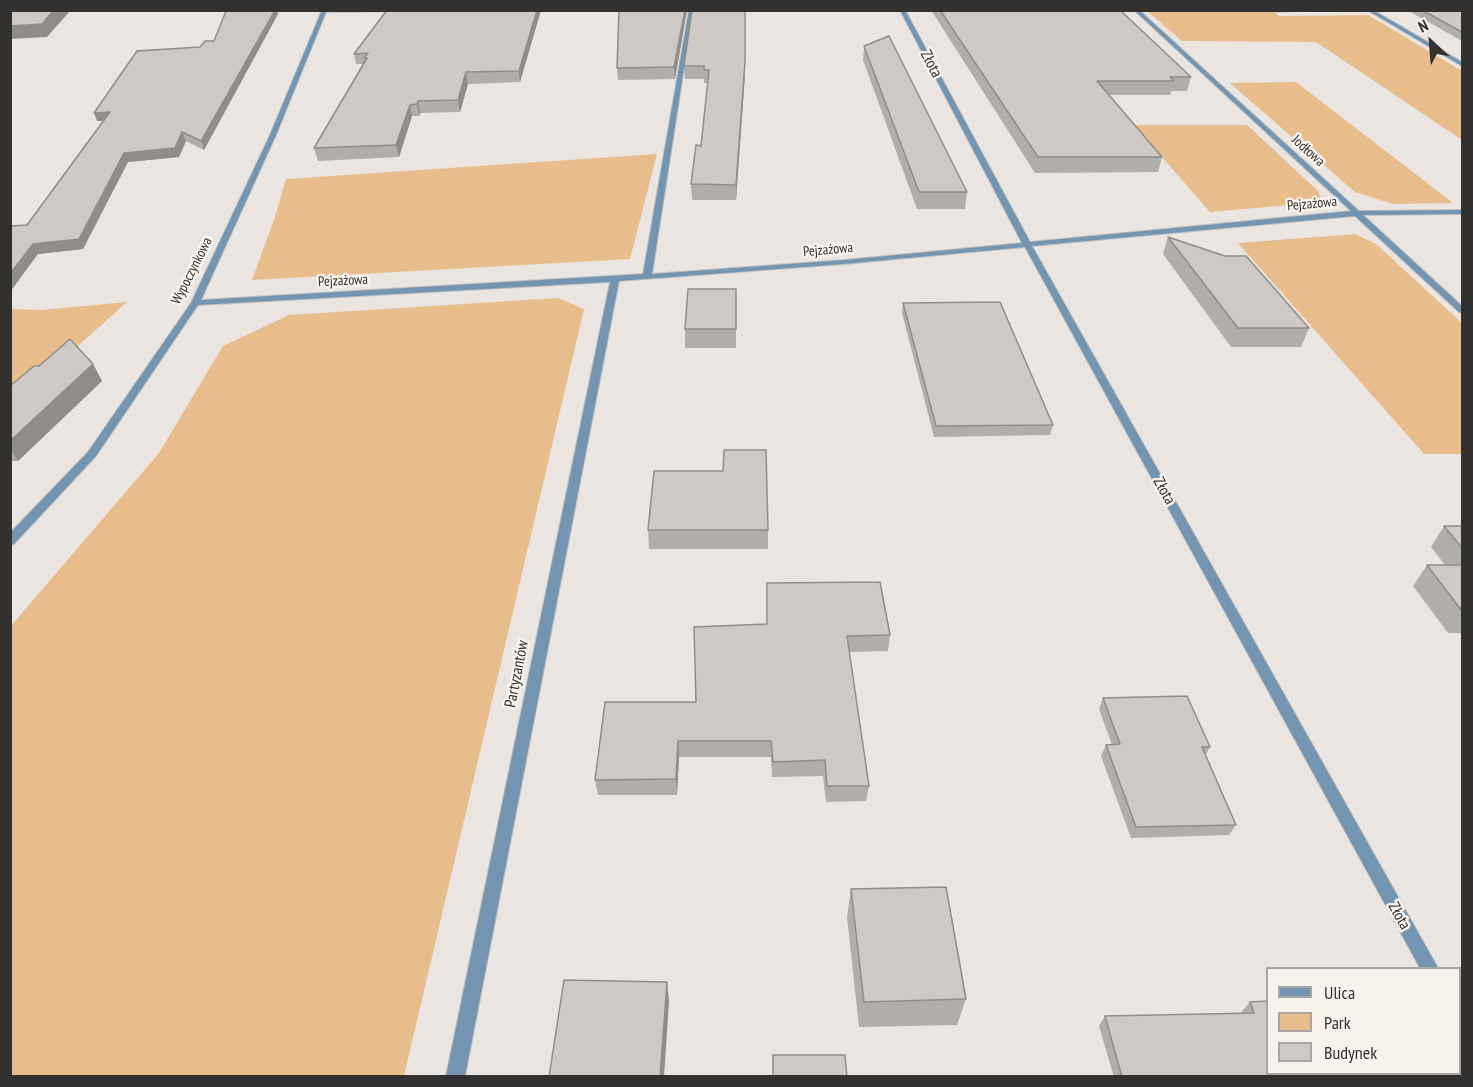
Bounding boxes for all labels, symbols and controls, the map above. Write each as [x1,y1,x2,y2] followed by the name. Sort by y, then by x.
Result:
[1401,12,1461,72] north arrow
[1415,15,1431,37] text: N
[916,47,946,81] street label: Złota
[1288,132,1328,170] street label: Jodłowa
[1286,193,1338,215] street label: Pejzażowa
[168,235,216,307] street label: Wypoczynkowa
[802,239,854,261] street label: Pejzażowa
[318,271,368,291] street label: Pejzażowa
[1149,474,1179,508] street label: Złota
[501,639,533,709] street label: Partyzantów
[1384,899,1414,933] street label: Złota
[1266,967,1461,1075] legend
[1324,981,1355,1004] text: Ulica
[1324,1011,1351,1034] text: Park
[1324,1041,1377,1064] text: Budynek

